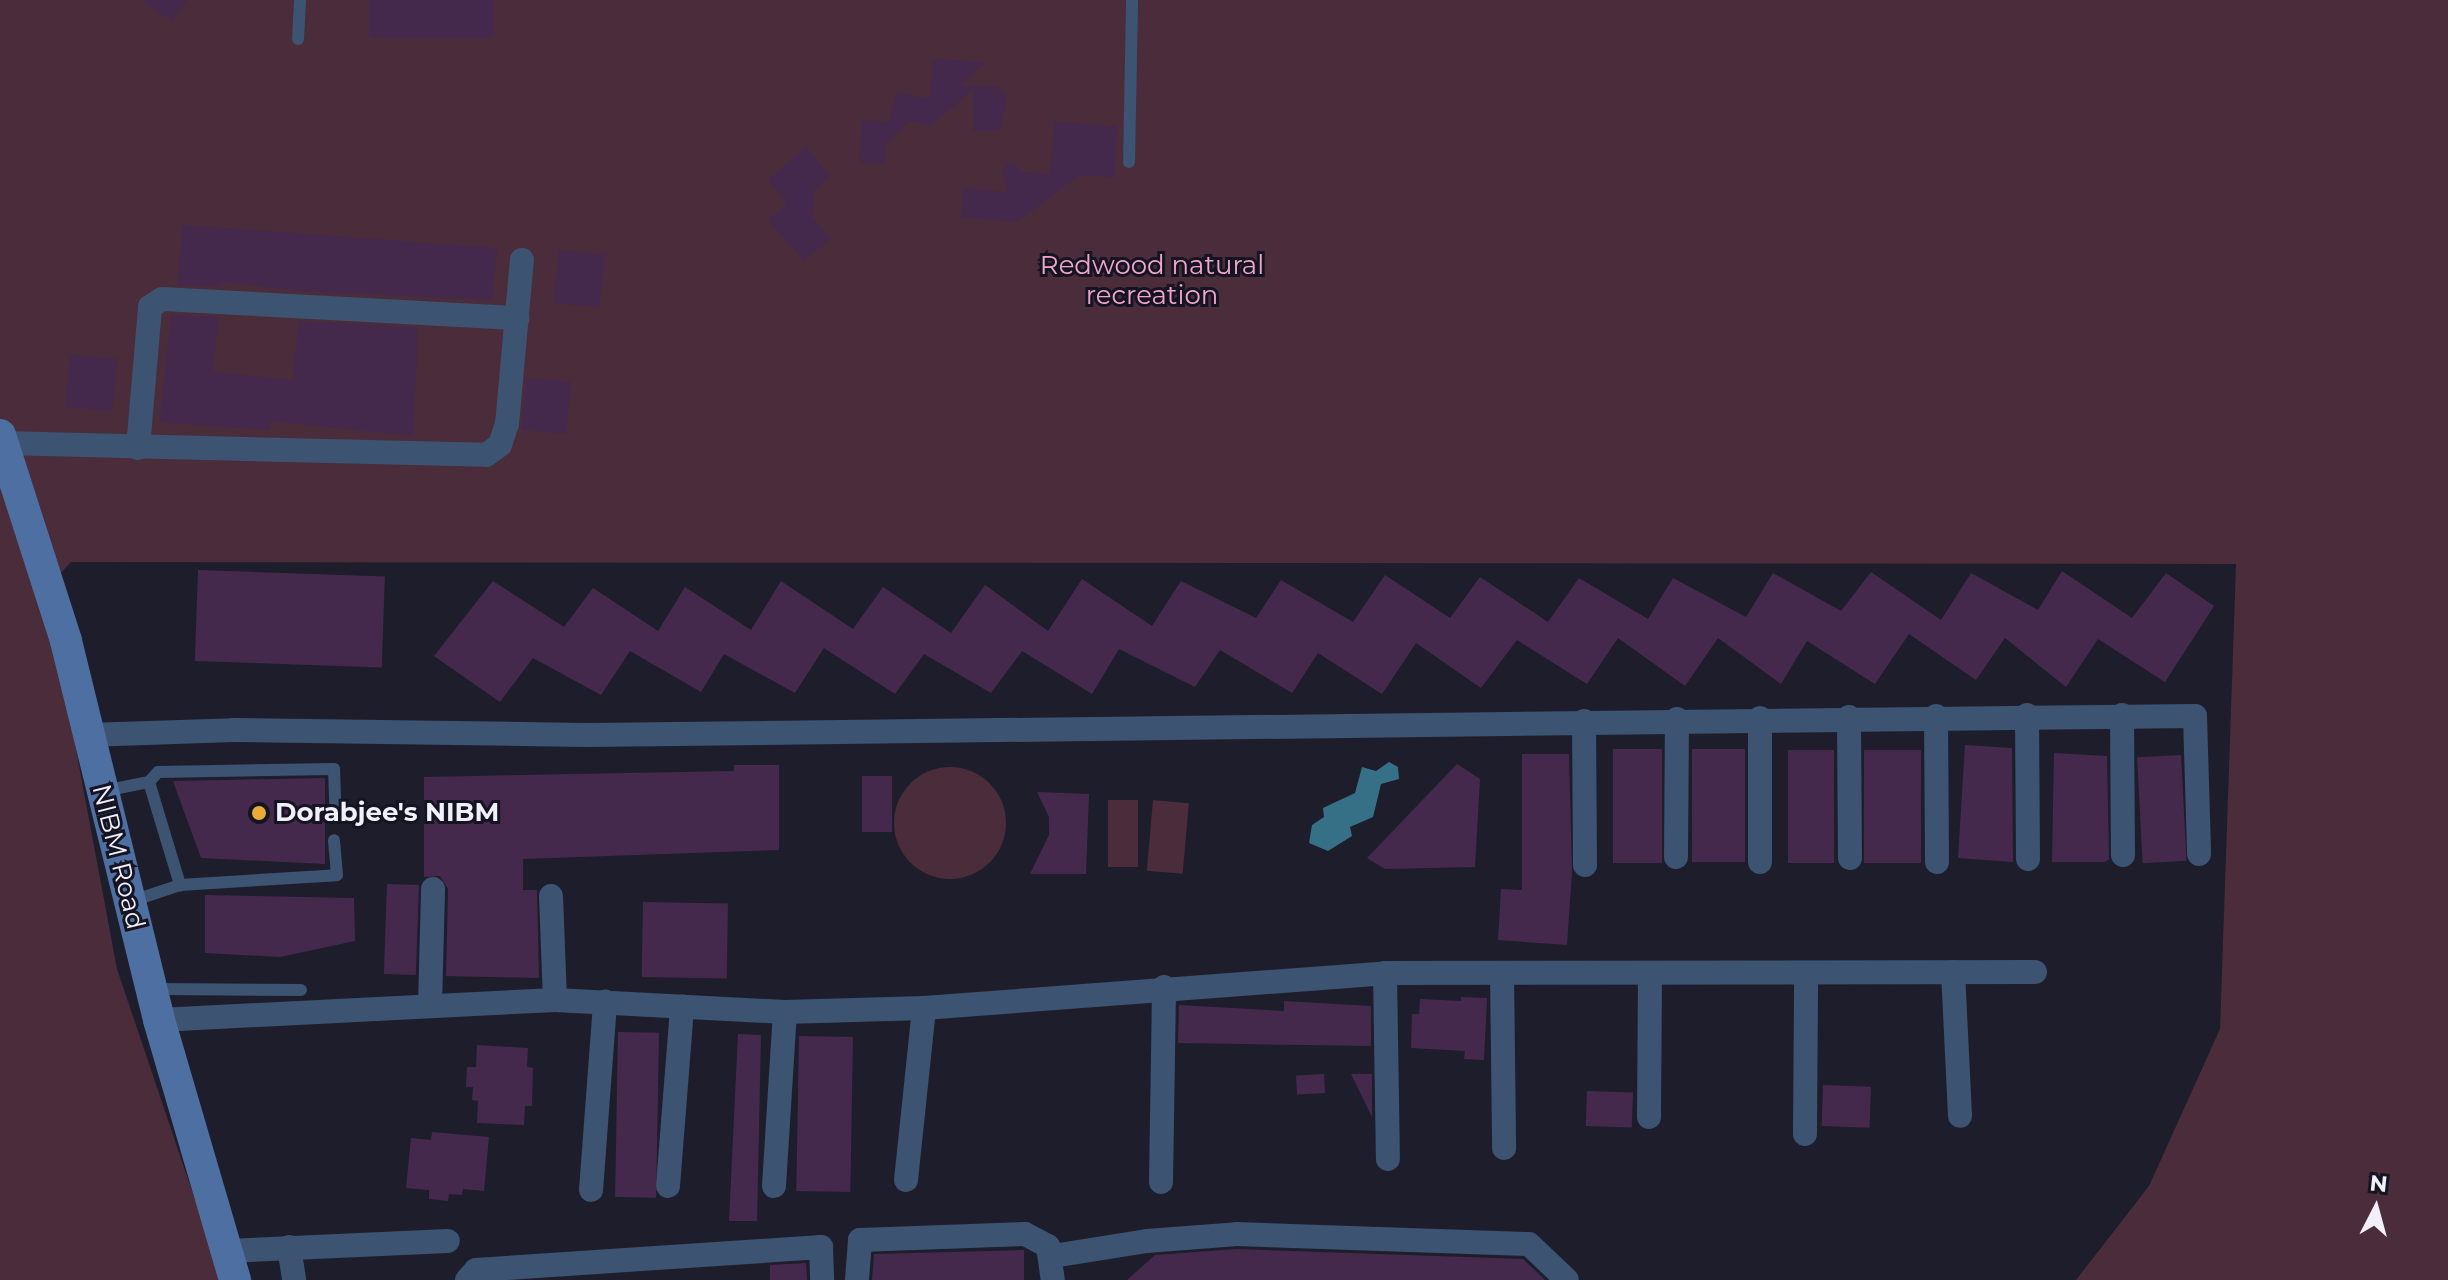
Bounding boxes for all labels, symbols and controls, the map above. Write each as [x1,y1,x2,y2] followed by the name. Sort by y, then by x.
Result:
[1040,250,1264,312] park label: Redwood natural recreation
[85,781,151,933] street label: NIBM Road
[275,797,499,829] place label: Dorabjee's NIBM
[250,804,268,822] marker: Dorabjee's NIBM
[2336,1168,2416,1248] north arrow
[2368,1169,2389,1198] text: N

